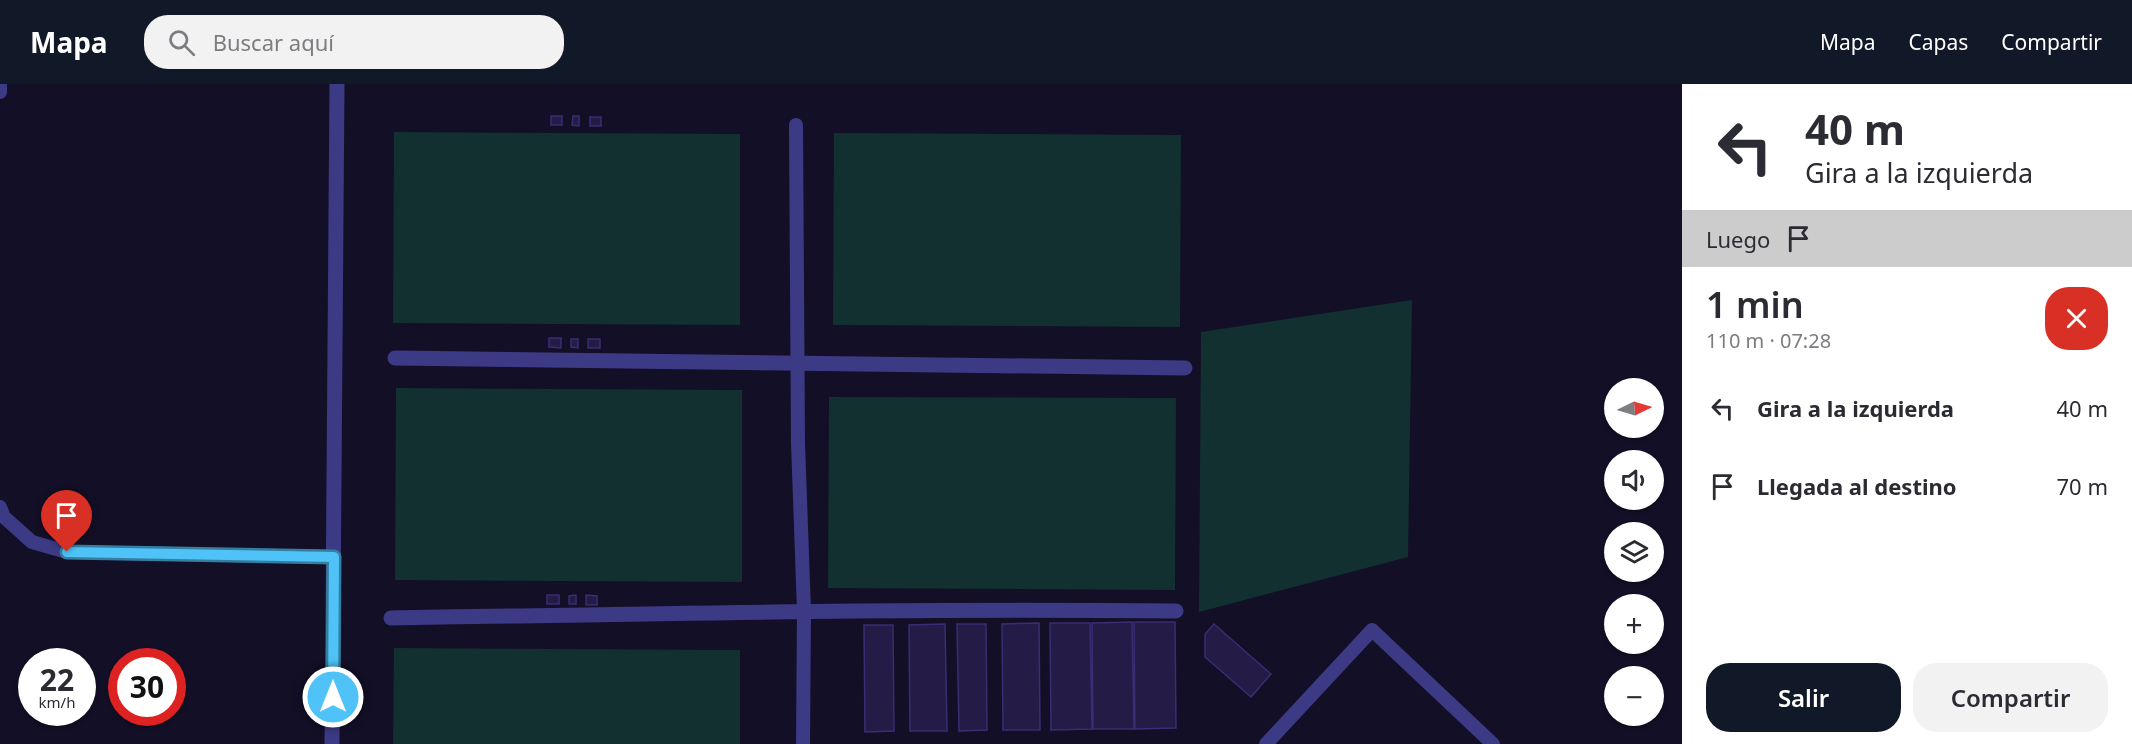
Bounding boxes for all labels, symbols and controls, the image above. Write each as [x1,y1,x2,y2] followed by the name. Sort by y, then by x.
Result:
[144,15,564,69] search box
[30,23,108,61] text: Mapa
[165,26,198,59] icon: search
[213,27,334,57] text: Buscar aquí
[1820,28,1876,56] text: Mapa
[1909,28,1968,56] text: Capas
[2001,28,2102,56] text: Compartir
[1805,100,1905,157] text: 40 m
[1706,108,1784,186] icon: left
[1805,154,2033,191] text: Gira a la izquierda
[1782,222,1815,255] icon: arrive
[1706,224,1770,254] text: Luego
[1706,280,1804,329] text: 1 min
[2045,287,2108,350] button: close
[1706,327,1831,354] text: 110 m · 07:28
[1604,378,1664,438] north arrow
[1604,378,1664,726] map controls
[1706,392,1739,425] icon: left
[1757,393,1954,423] text: Gira a la izquierda
[2057,393,2108,423] text: 40 m
[1604,450,1664,510] button: sound
[1706,470,1739,503] icon: arrive
[1757,471,1957,501] text: Llegada al destino
[2057,471,2108,501] text: 70 m
[41,490,92,552] pin
[50,499,83,532] icon: arrive
[1604,522,1664,582] button: layers
[1604,594,1664,654] button: +
[108,648,186,726] speed limit sign: 30
[40,659,74,700] text: 22
[1706,663,1901,732] button: Salir
[1913,663,2108,732] button: Compartir
[301,665,365,729] position arrow
[1604,666,1664,726] button: −
[39,692,75,712] text: km/h

